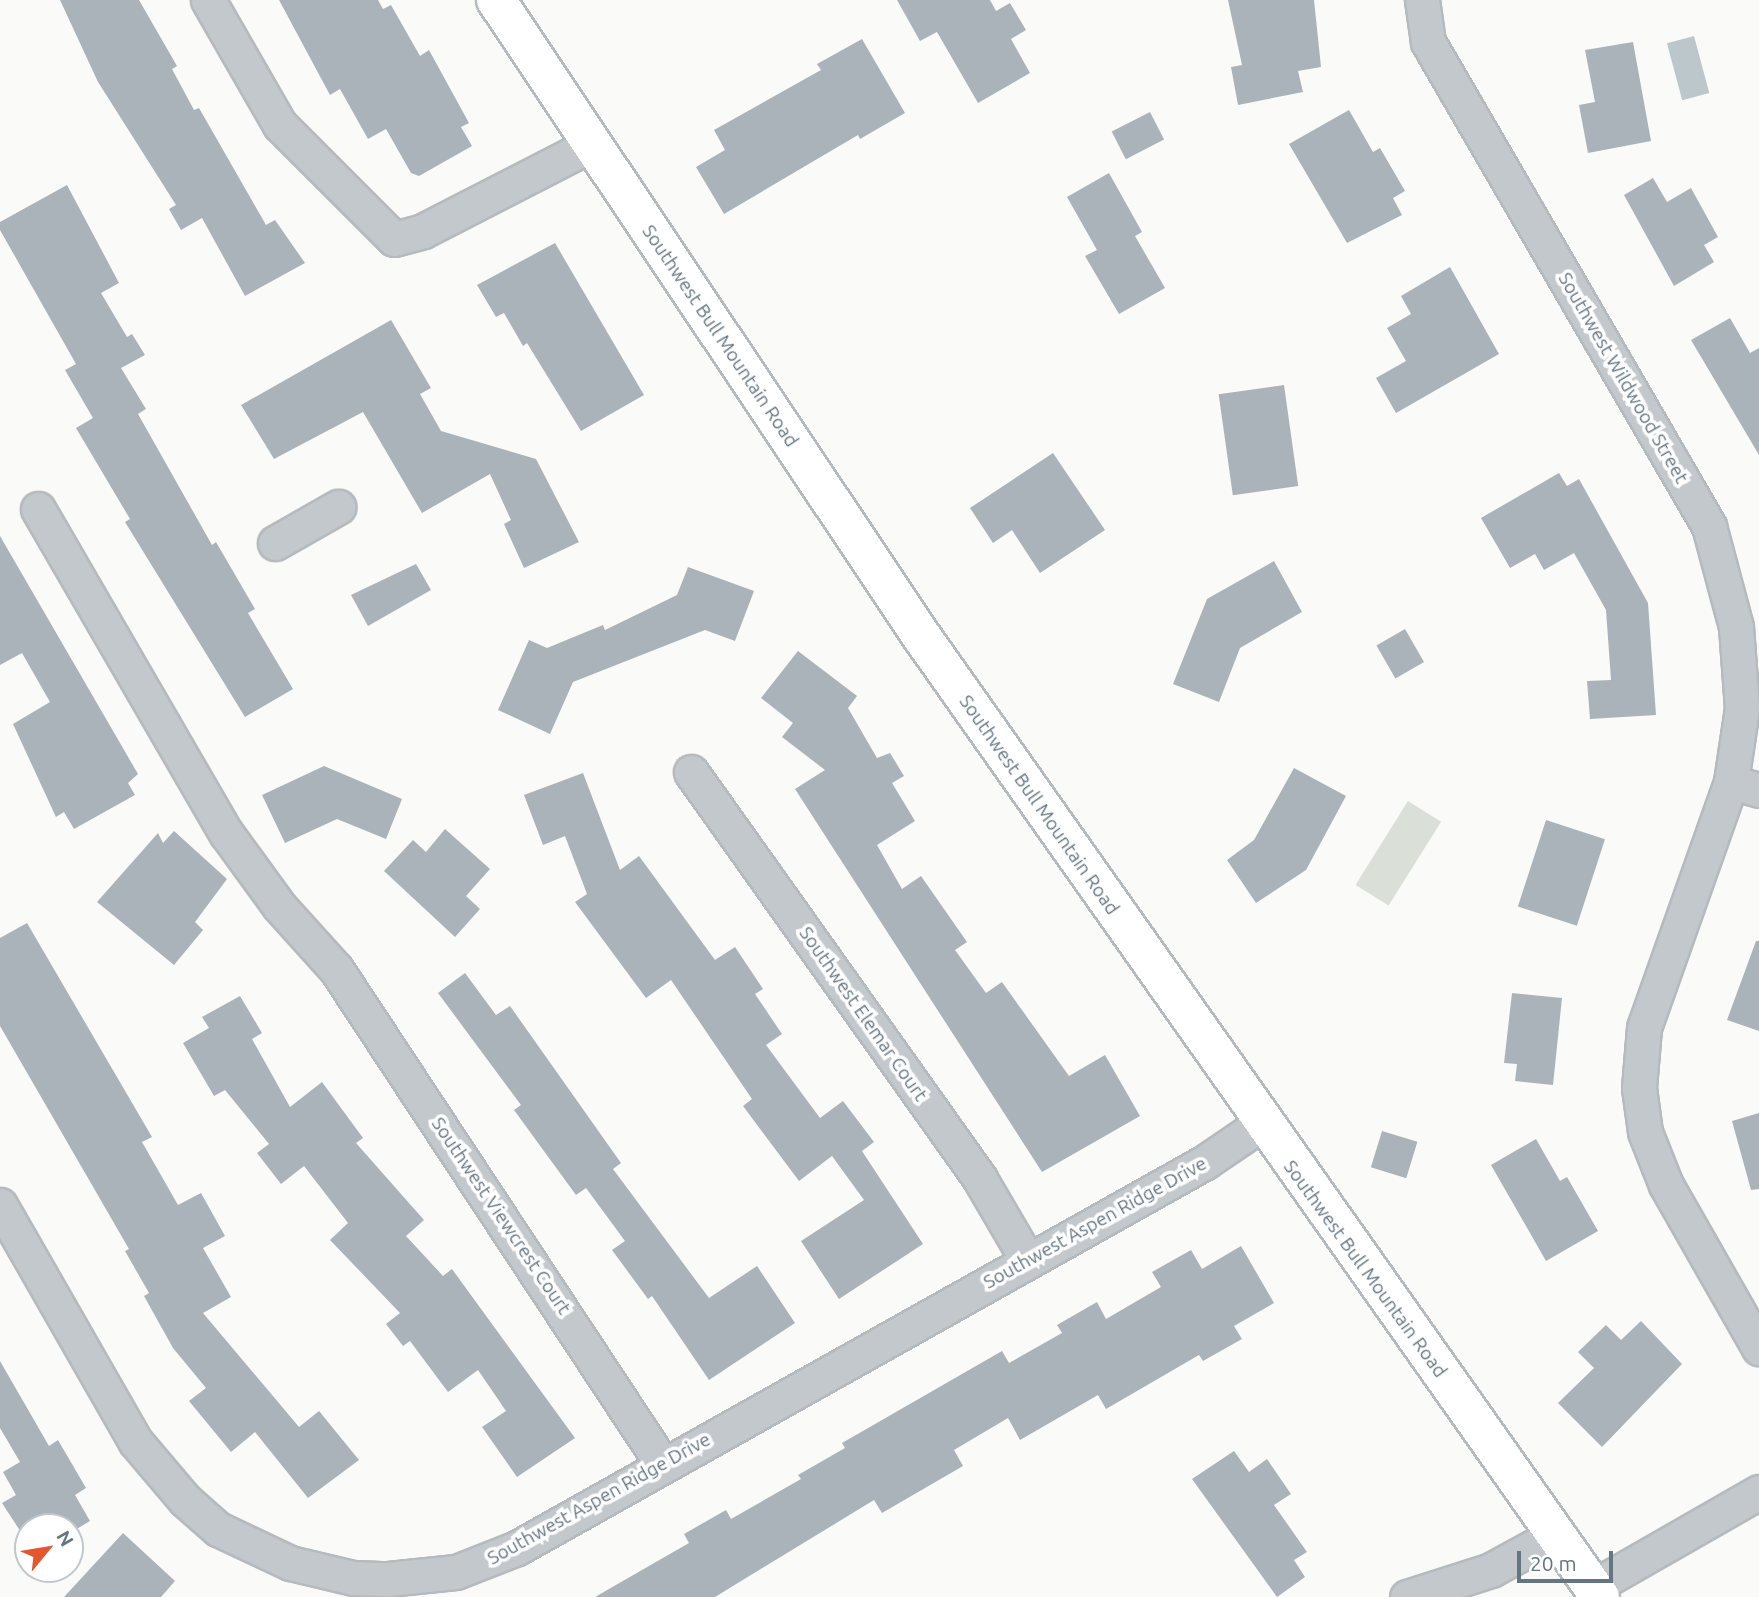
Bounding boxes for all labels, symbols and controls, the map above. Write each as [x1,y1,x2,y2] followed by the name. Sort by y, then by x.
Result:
[637,221,803,451] street label: Southwest Bull Mountain Road
[1553,269,1693,487] street label: Southwest Wildwood Street
[954,691,1124,919] street label: Southwest Bull Mountain Road
[794,922,932,1106] street label: Southwest Elemar Court
[426,1113,576,1319] street label: Southwest Viewcrest Court
[980,1152,1210,1294] street label: Southwest Aspen Ridge Drive
[1279,1156,1451,1382] street label: Southwest Bull Mountain Road
[484,1428,714,1570] street label: Southwest Aspen Ridge Drive
[14,1513,84,1583] north arrow
[52,1527,79,1550] text: N
[1521,1538,1617,1582] scale bar
[1530,1551,1577,1575] text: 20 m

